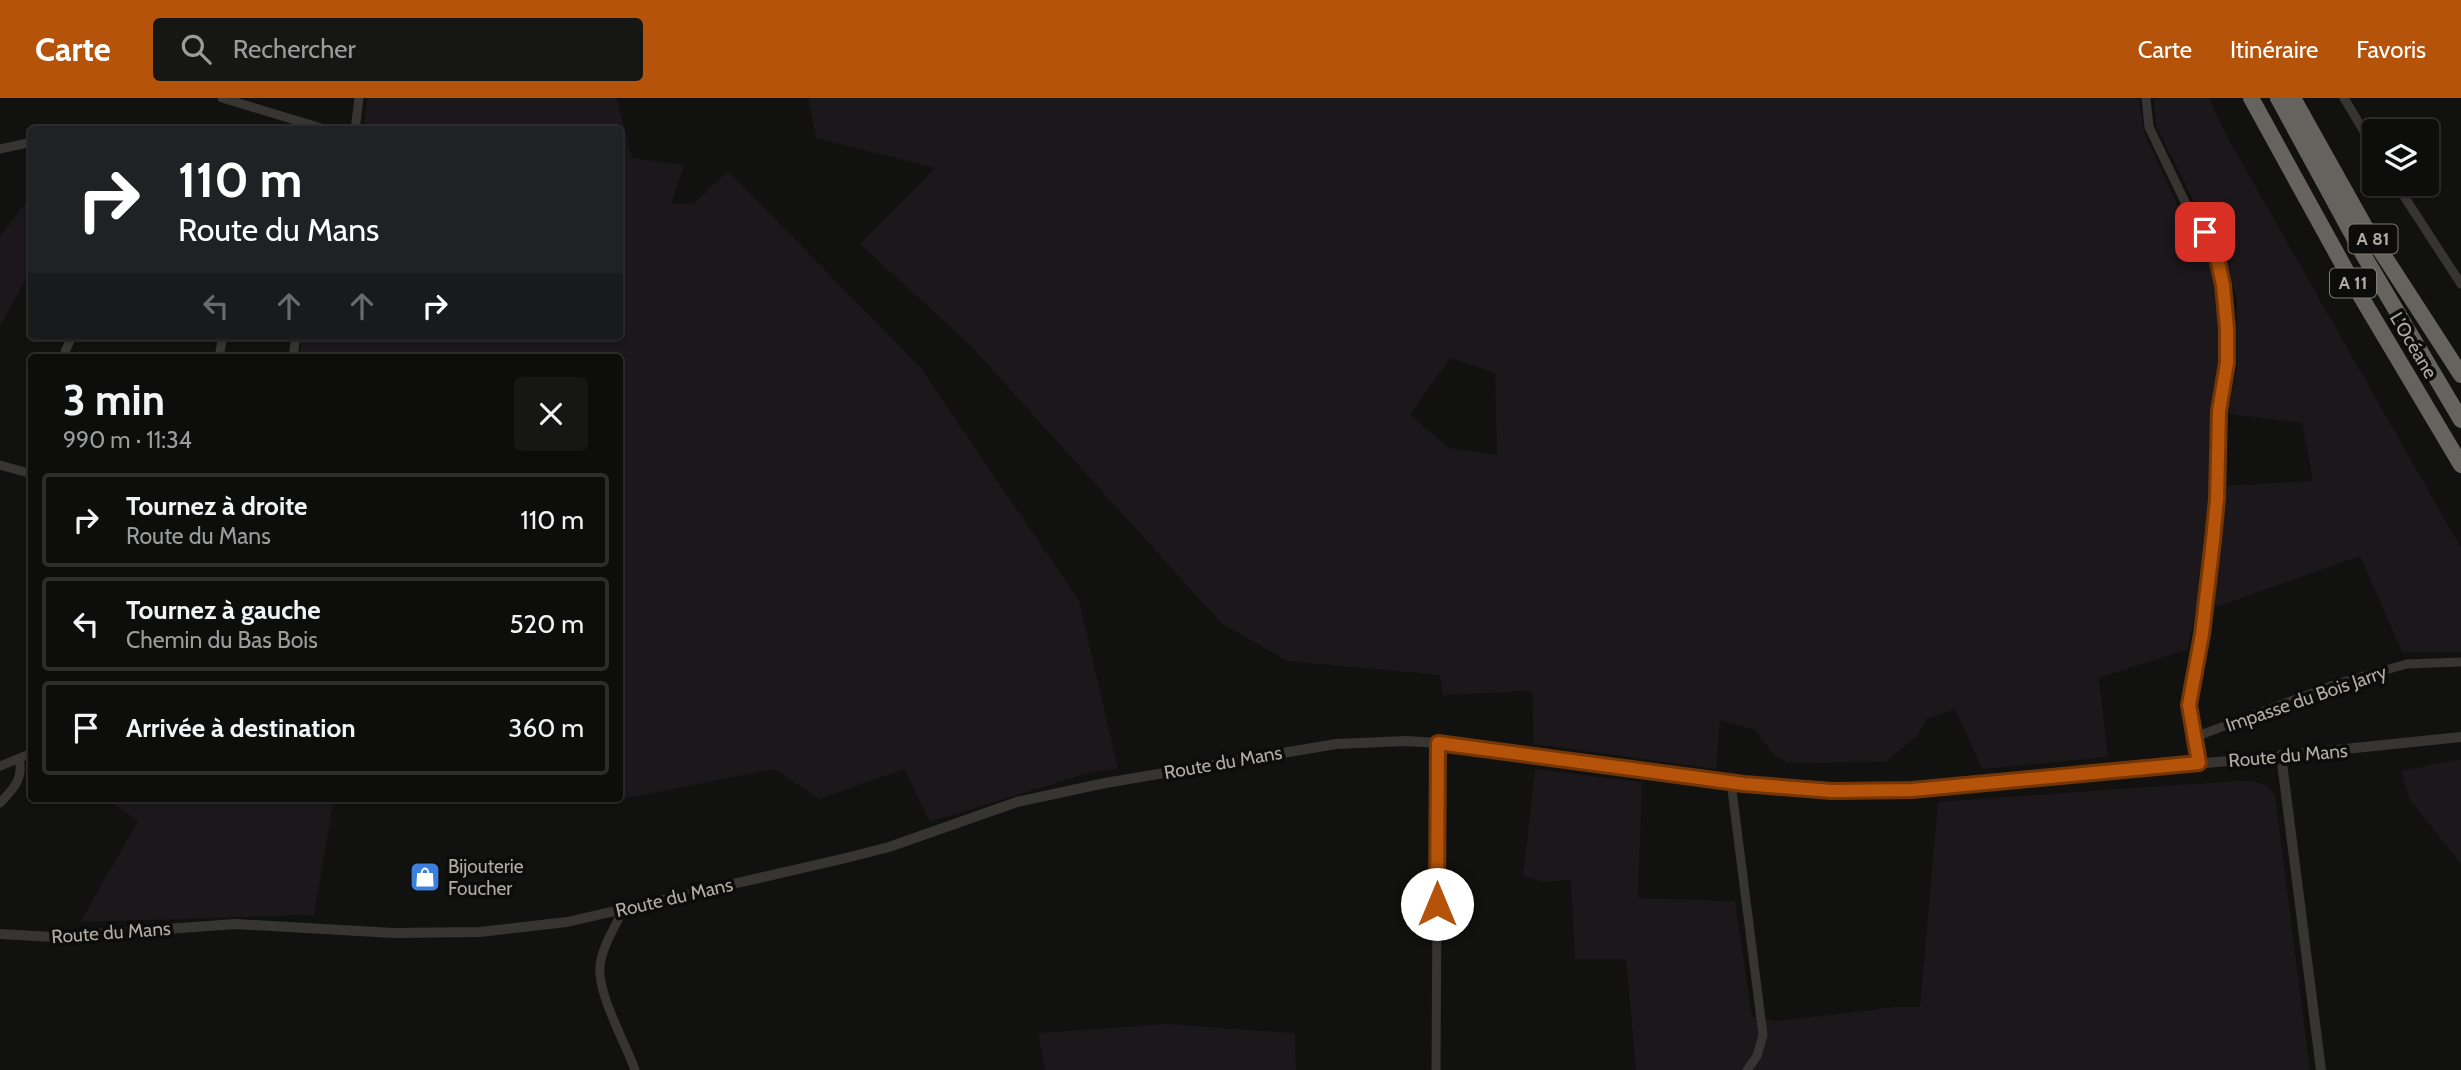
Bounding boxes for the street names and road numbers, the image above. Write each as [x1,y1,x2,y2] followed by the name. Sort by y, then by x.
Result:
[2348,224,2398,254] road number: A 81
[2330,268,2376,298] road number: A 11
[2385,308,2442,383] street label: L’Océane
[2223,660,2390,737] street label: Impasse du Bois Jarry
[2228,739,2349,772] street label: Route du Mans
[1162,741,1284,784] street label: Route du Mans
[613,873,735,922] street label: Route du Mans
[51,917,172,948] street label: Route du Mans

